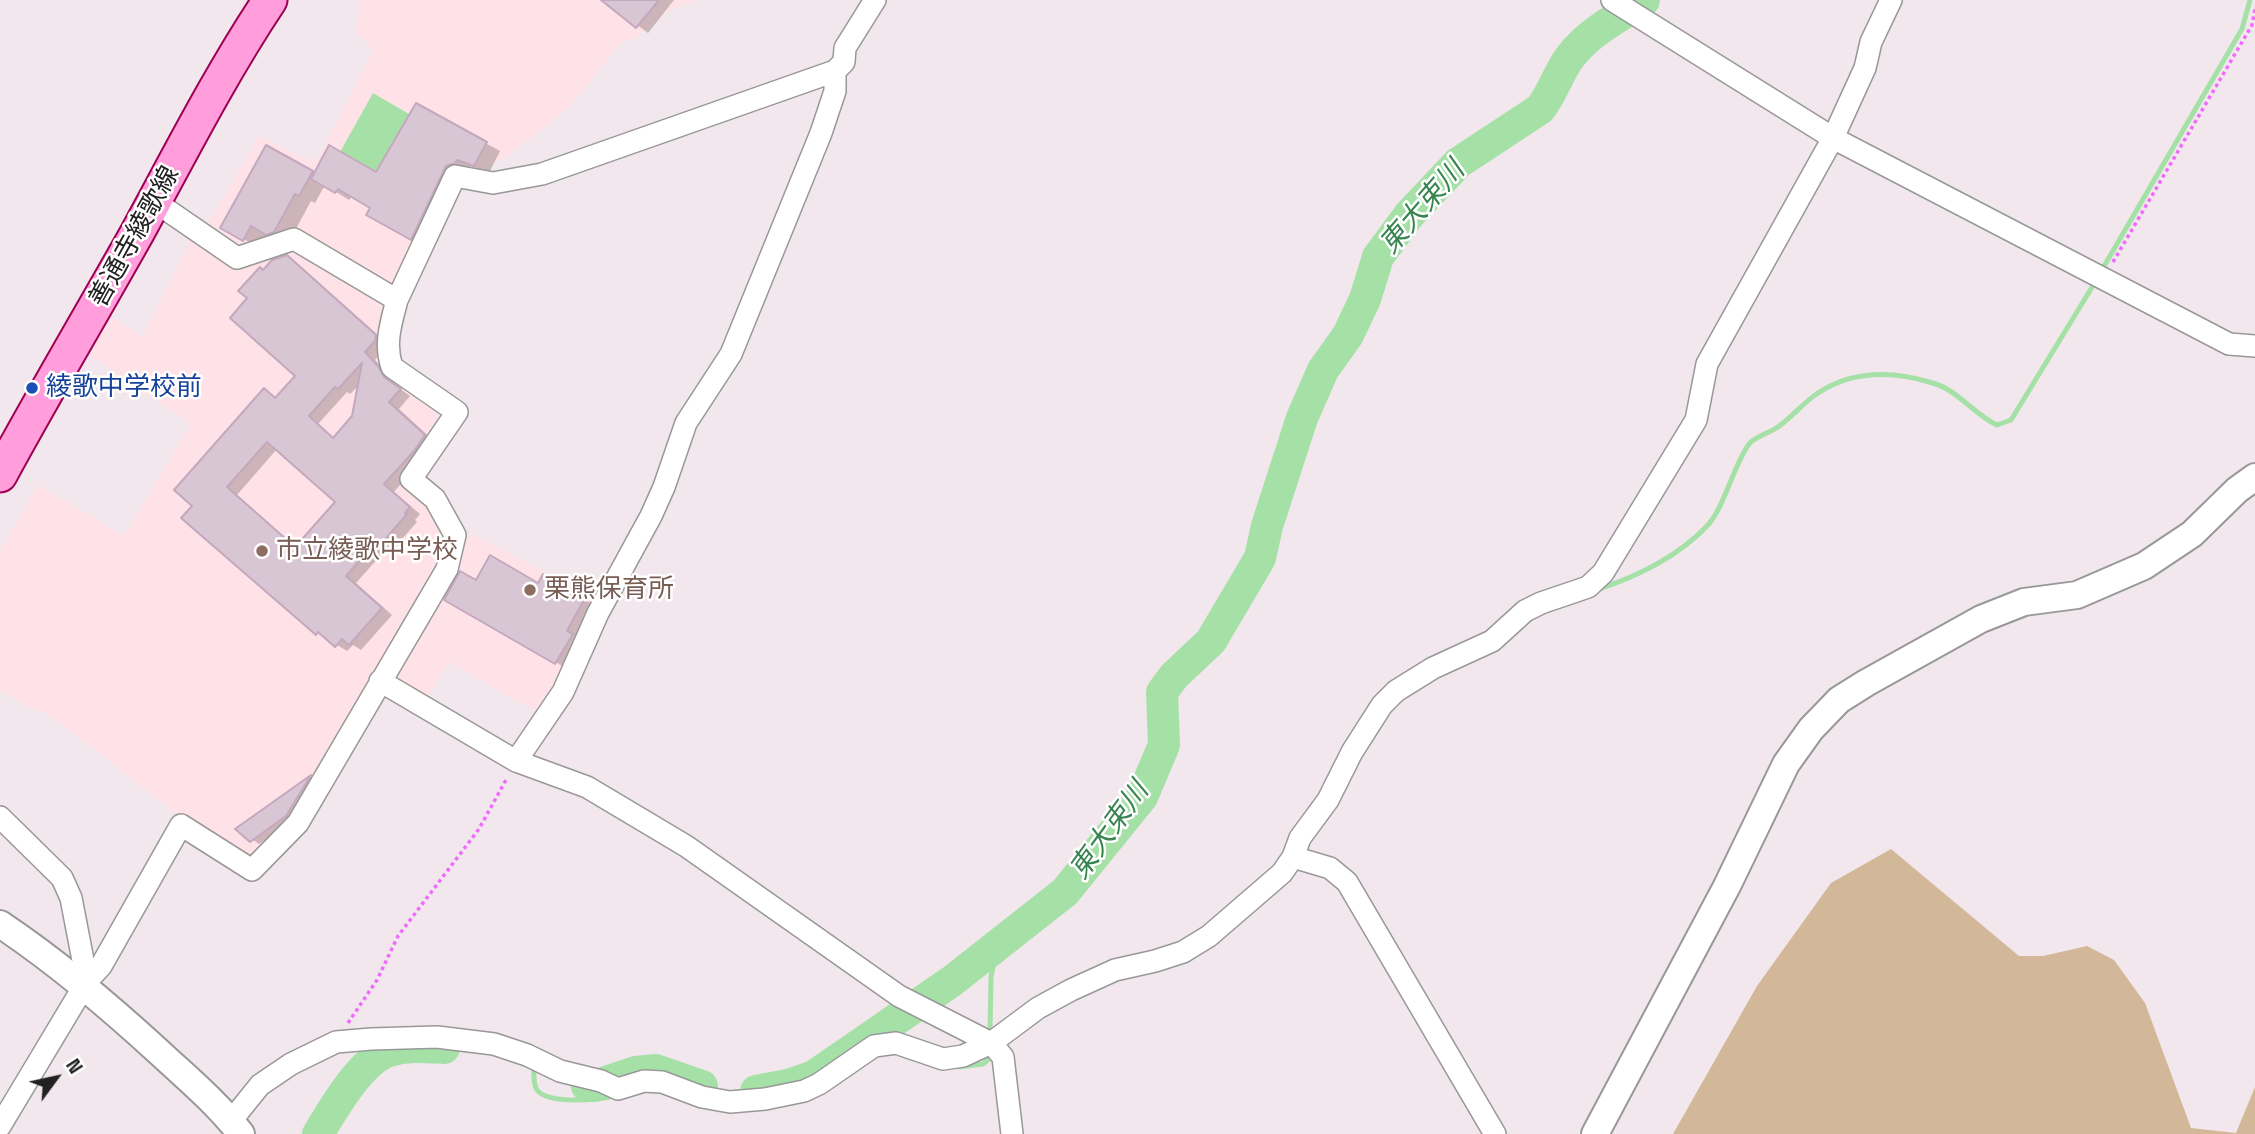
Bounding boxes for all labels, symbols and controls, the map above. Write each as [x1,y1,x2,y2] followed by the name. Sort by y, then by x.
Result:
[1374,155,1472,261] water label: 東大束川
[84,161,186,313] street label: 善通寺綾歌線
[46,372,202,404] place label: 綾歌中学校前
[24,380,40,396] marker: 綾歌中学校前
[276,535,458,567] place label: 市立綾歌中学校
[254,543,270,559] marker: 市立綾歌中学校
[544,574,674,606] place label: 栗熊保育所
[522,582,538,598] marker: 栗熊保育所
[1063,776,1157,886] water label: 東大束川
[21,1043,91,1113] north arrow
[60,1054,88,1078] text: N

